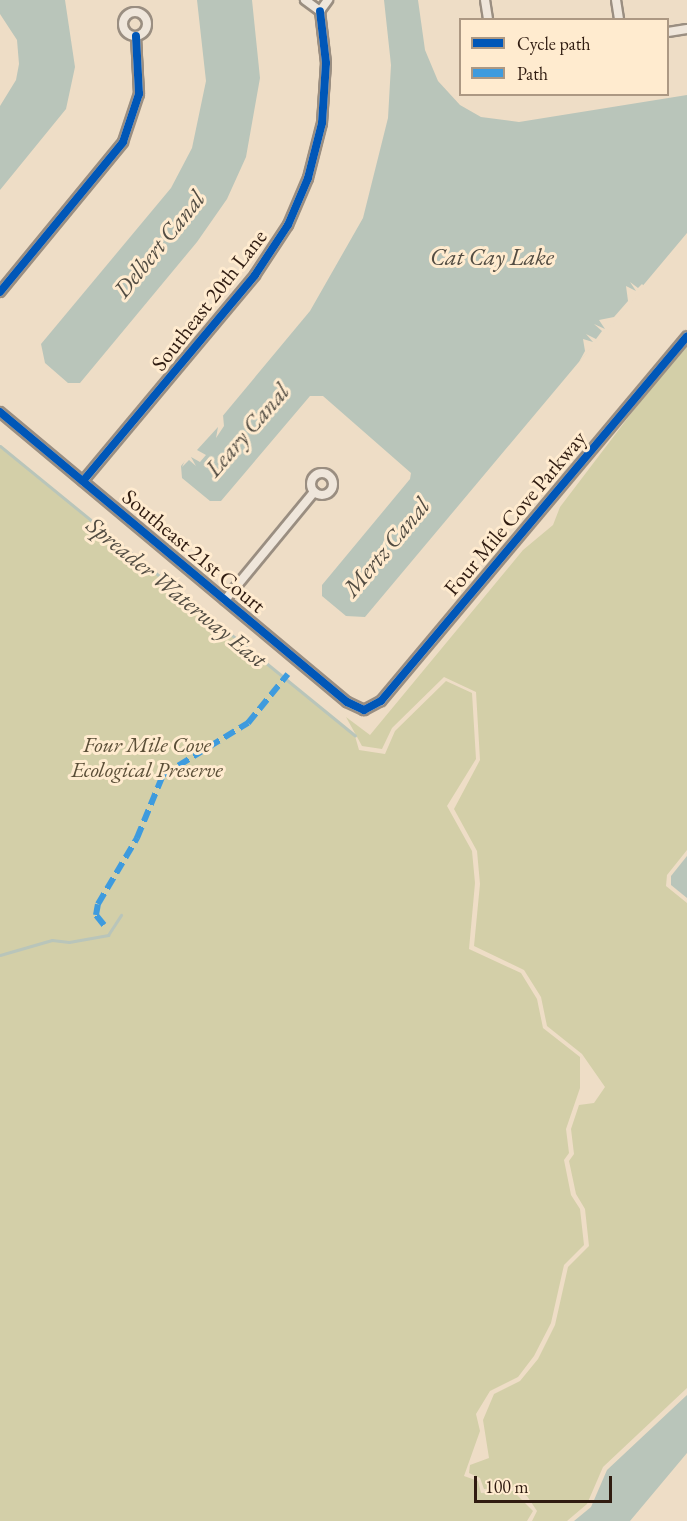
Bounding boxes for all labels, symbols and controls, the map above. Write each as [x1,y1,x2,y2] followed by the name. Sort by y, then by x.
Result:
[459,18,669,96] legend
[517,32,591,55] text: Cycle path
[517,62,548,85] text: Path
[107,185,211,303] water label: Delbert Canal
[146,224,272,376] street label: Southeast 20th Lane
[430,243,554,271] water label: Cat Cay Lake
[199,377,295,483] water label: Leary Canal
[438,425,592,601] street label: Four Mile Cove Parkway
[117,483,271,619] street label: Southeast 21st Court
[336,492,436,602] water label: Mertz Canal
[81,510,273,674] water label: Spreader Waterway East
[71,731,223,782] park label: Four Mile Cove Ecological Preserve
[477,1464,615,1502] scale bar
[485,1475,529,1498] text: 100 m

